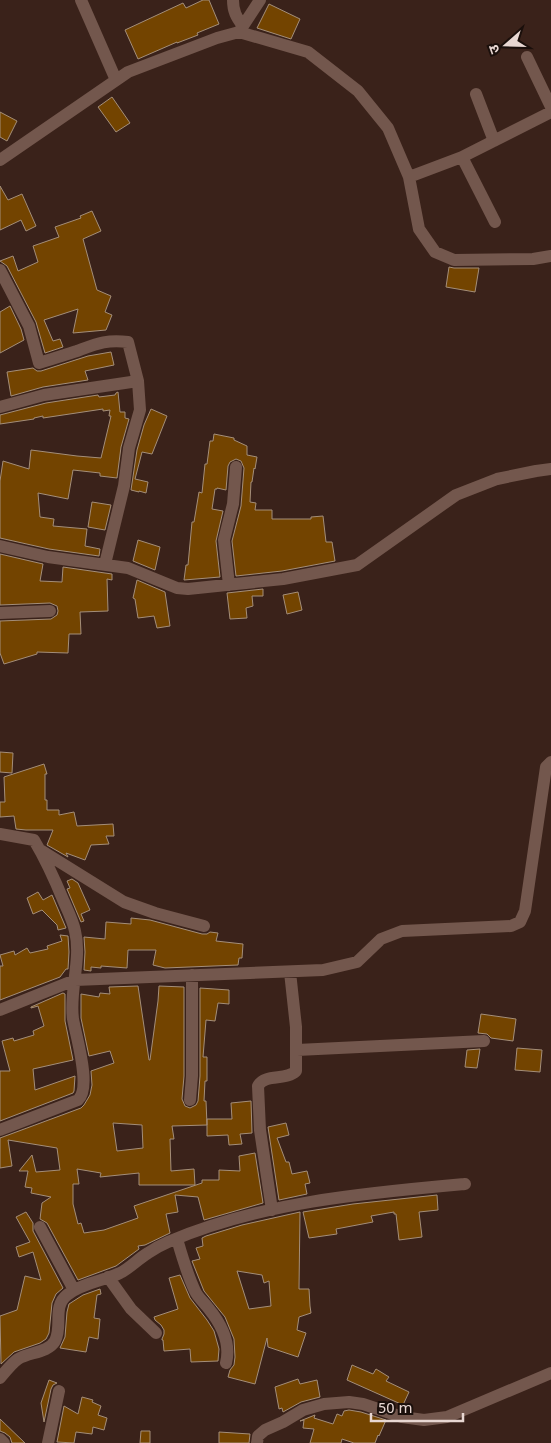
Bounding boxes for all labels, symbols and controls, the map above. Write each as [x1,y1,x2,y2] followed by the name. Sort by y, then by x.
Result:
[481,20,531,70] north arrow
[485,41,506,56] text: उ
[371,1390,464,1422] scale bar
[378,1400,412,1419] text: 50 m

